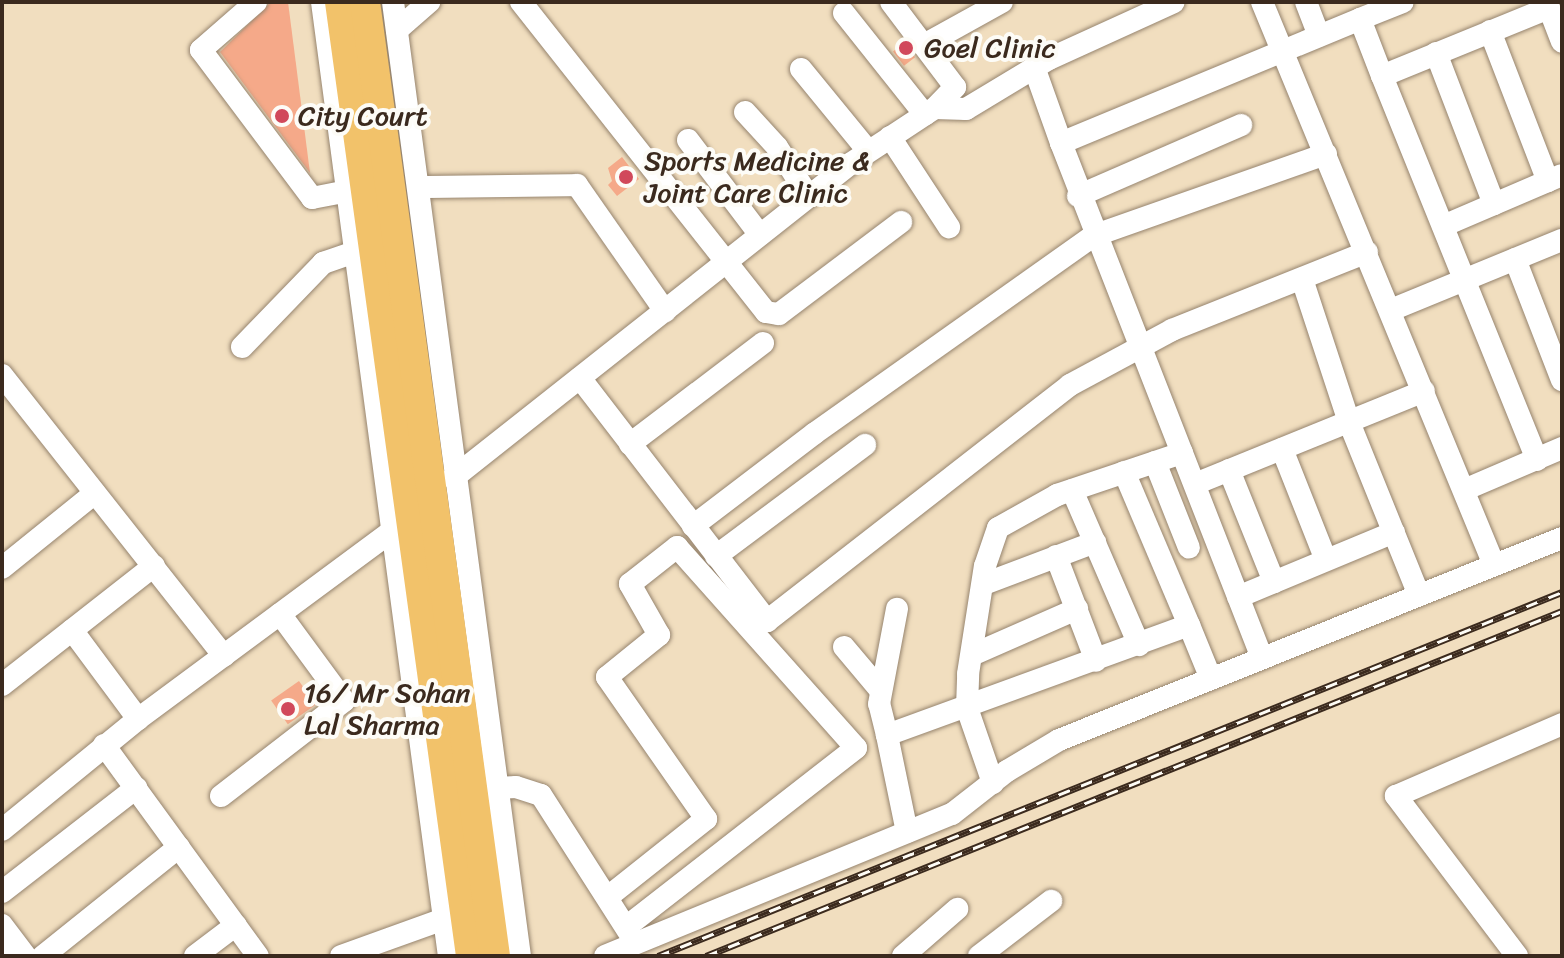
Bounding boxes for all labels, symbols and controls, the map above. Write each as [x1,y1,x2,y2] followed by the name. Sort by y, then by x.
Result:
[924,31,1055,65] place label: Goel Clinic
[895,37,917,59] marker: Goel Clinic
[298,99,428,133] place label: City Court
[273,107,291,125] marker: City Court
[644,144,870,210] place label: Sports Medicine & Joint Care Clinic
[615,166,637,188] marker: Sports Medicine & Joint Care Clinic
[304,676,470,742] place label: 16/ Mr Sohan Lal Sharma
[279,700,297,718] marker: 16/ Mr Sohan Lal Sharma

